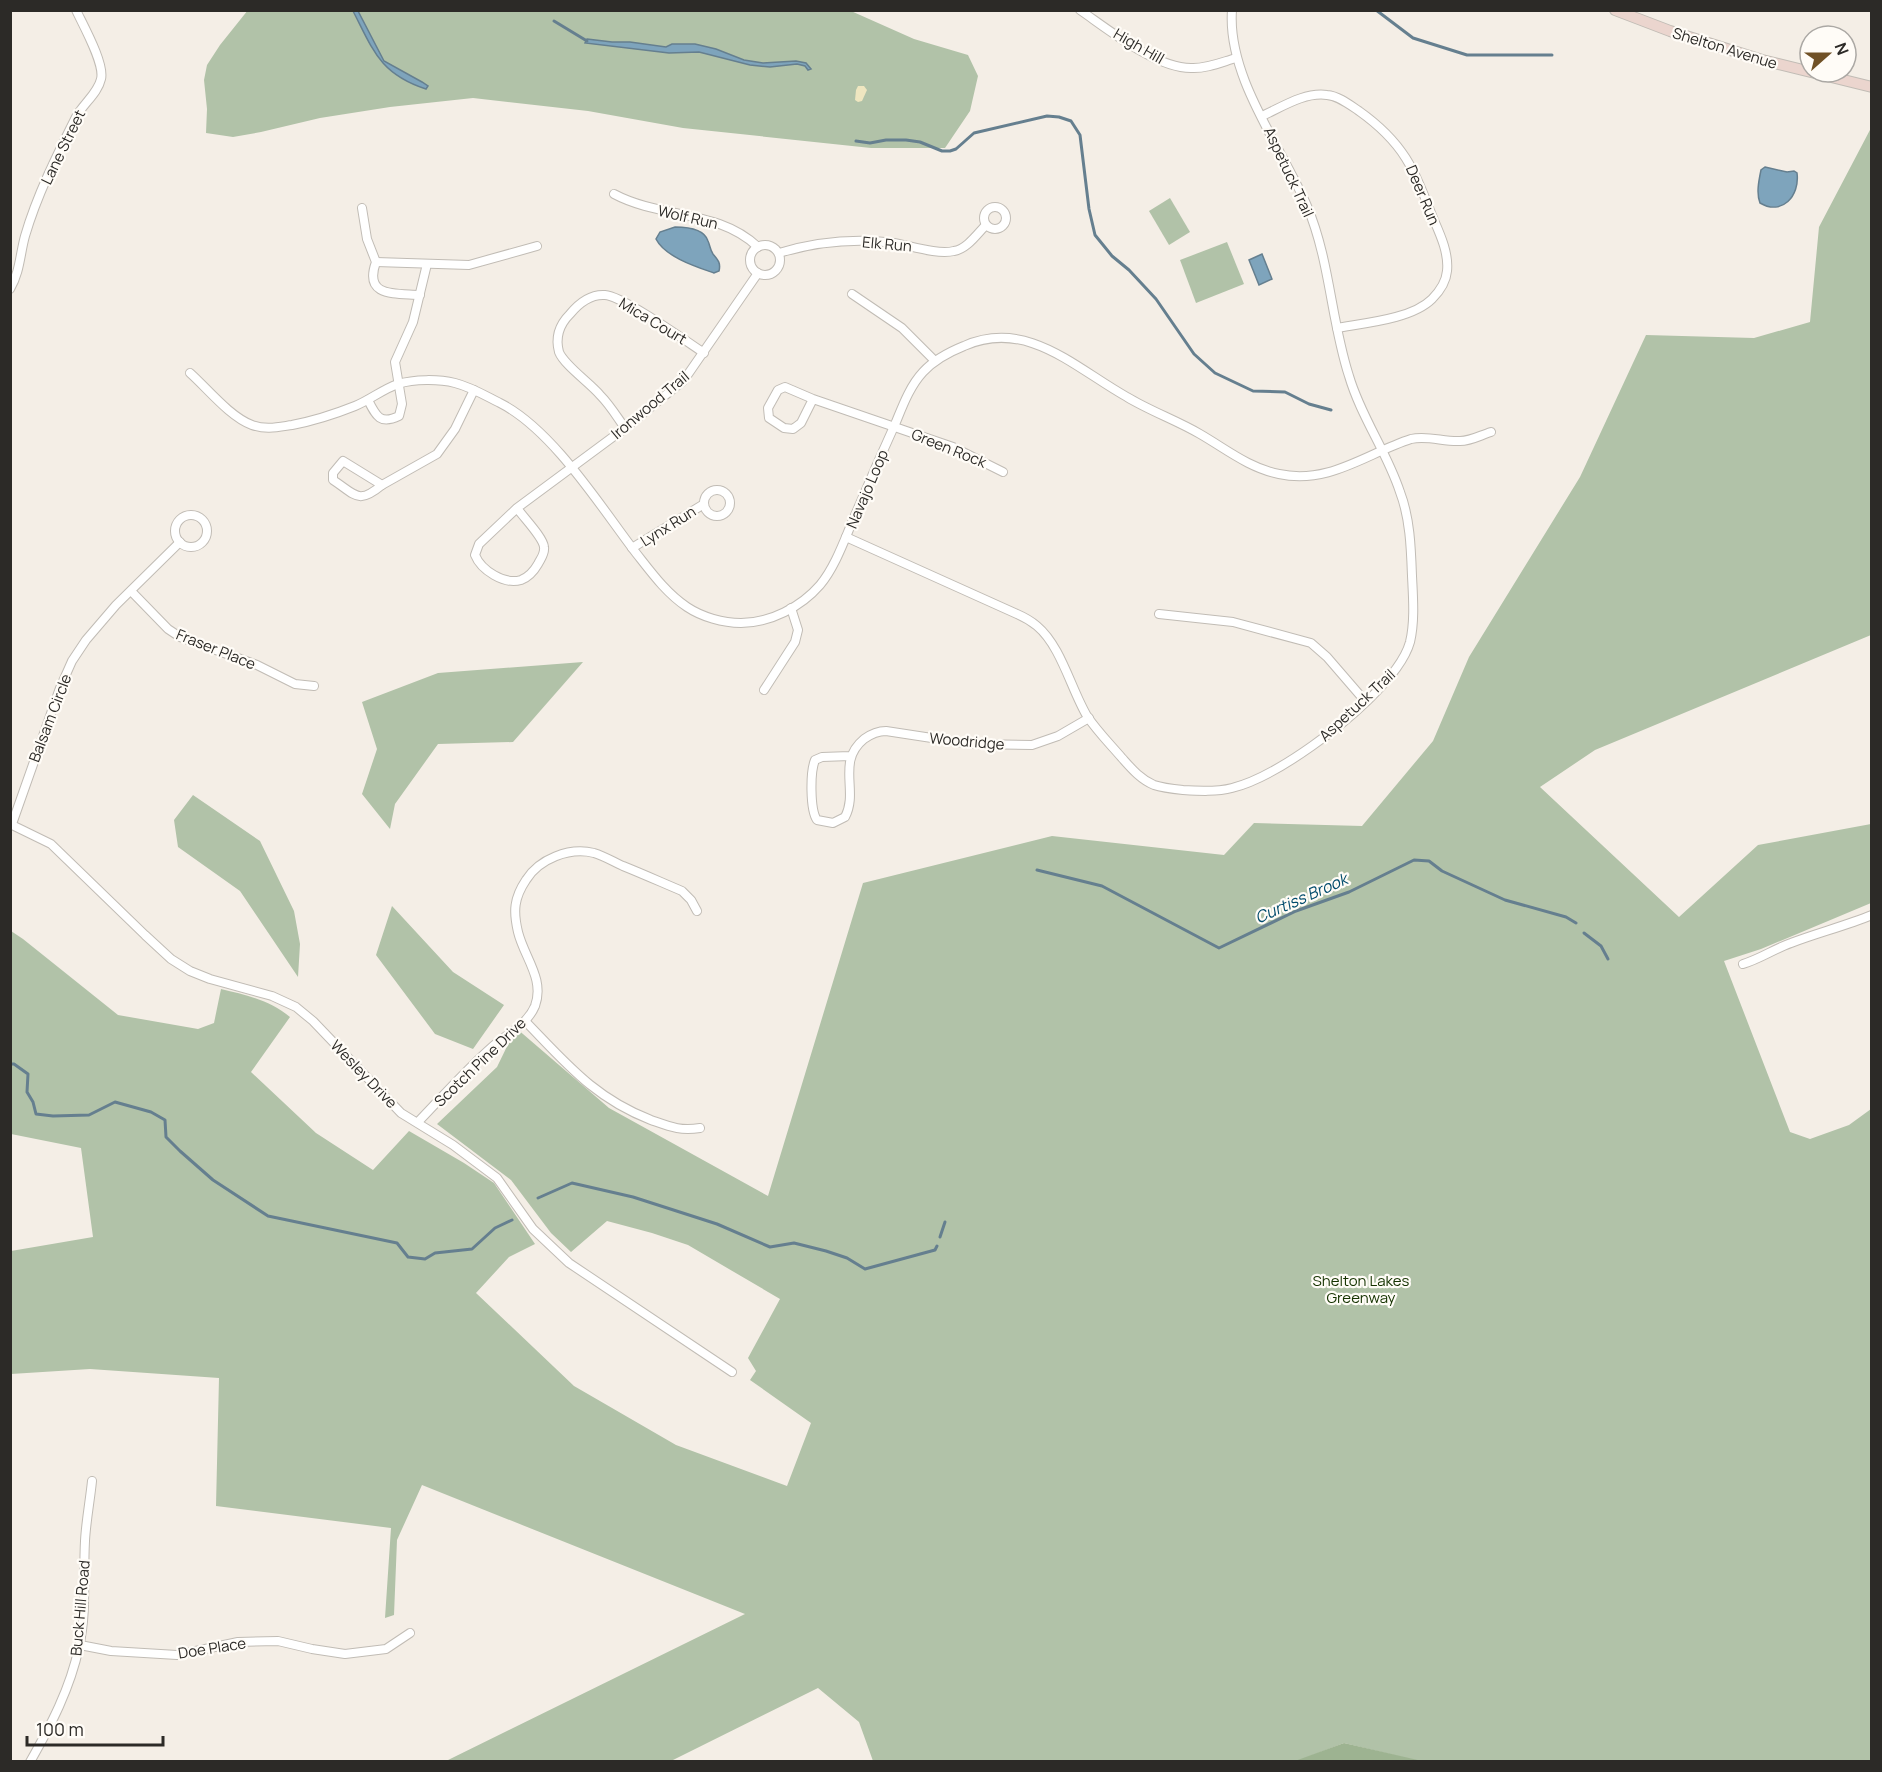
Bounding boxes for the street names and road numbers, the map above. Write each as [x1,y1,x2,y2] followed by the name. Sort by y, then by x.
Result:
[1670,22,1780,74] street label: Shelton Avenue
[1110,23,1168,69] street label: High Hill
[36,106,90,188] street label: Lane Street
[1259,123,1319,221] street label: Aspetuck Trail
[1401,162,1445,228] street label: Deer Run
[656,200,720,234] street label: Wolf Run
[861,231,913,257] street label: Elk Run
[615,293,691,349] street label: Mica Court
[606,366,694,444] street label: Ironwood Trail
[908,423,990,473] street label: Green Rock
[841,446,893,532] street label: Navajo Loop
[636,501,700,551] street label: Lynx Run
[173,624,259,675] street label: Fraser Place
[1314,664,1400,746] street label: Aspetuck Trail
[24,671,77,765] street label: Balsam Circle
[929,727,1006,755] street label: Woodridge
[429,1012,531,1111] street label: Scotch Pine Drive
[326,1035,402,1113] street label: Wesley Drive
[65,1559,95,1657] street label: Buck Hill Road
[177,1632,248,1664] street label: Doe Place

